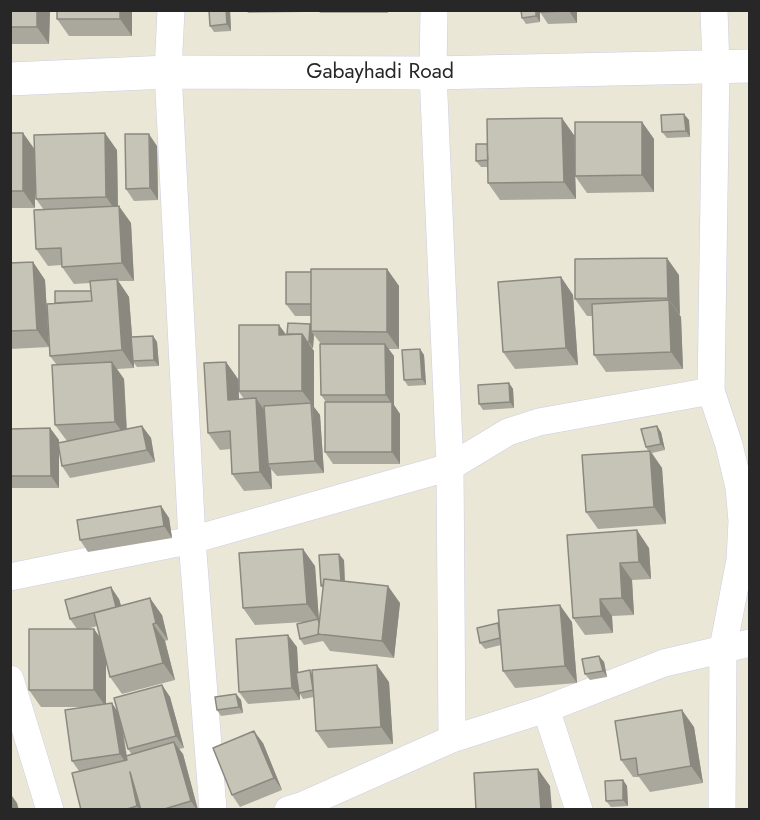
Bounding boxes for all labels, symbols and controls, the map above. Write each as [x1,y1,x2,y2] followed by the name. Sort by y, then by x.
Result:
[306,60,454,86] street label: Gabayhadi Road

